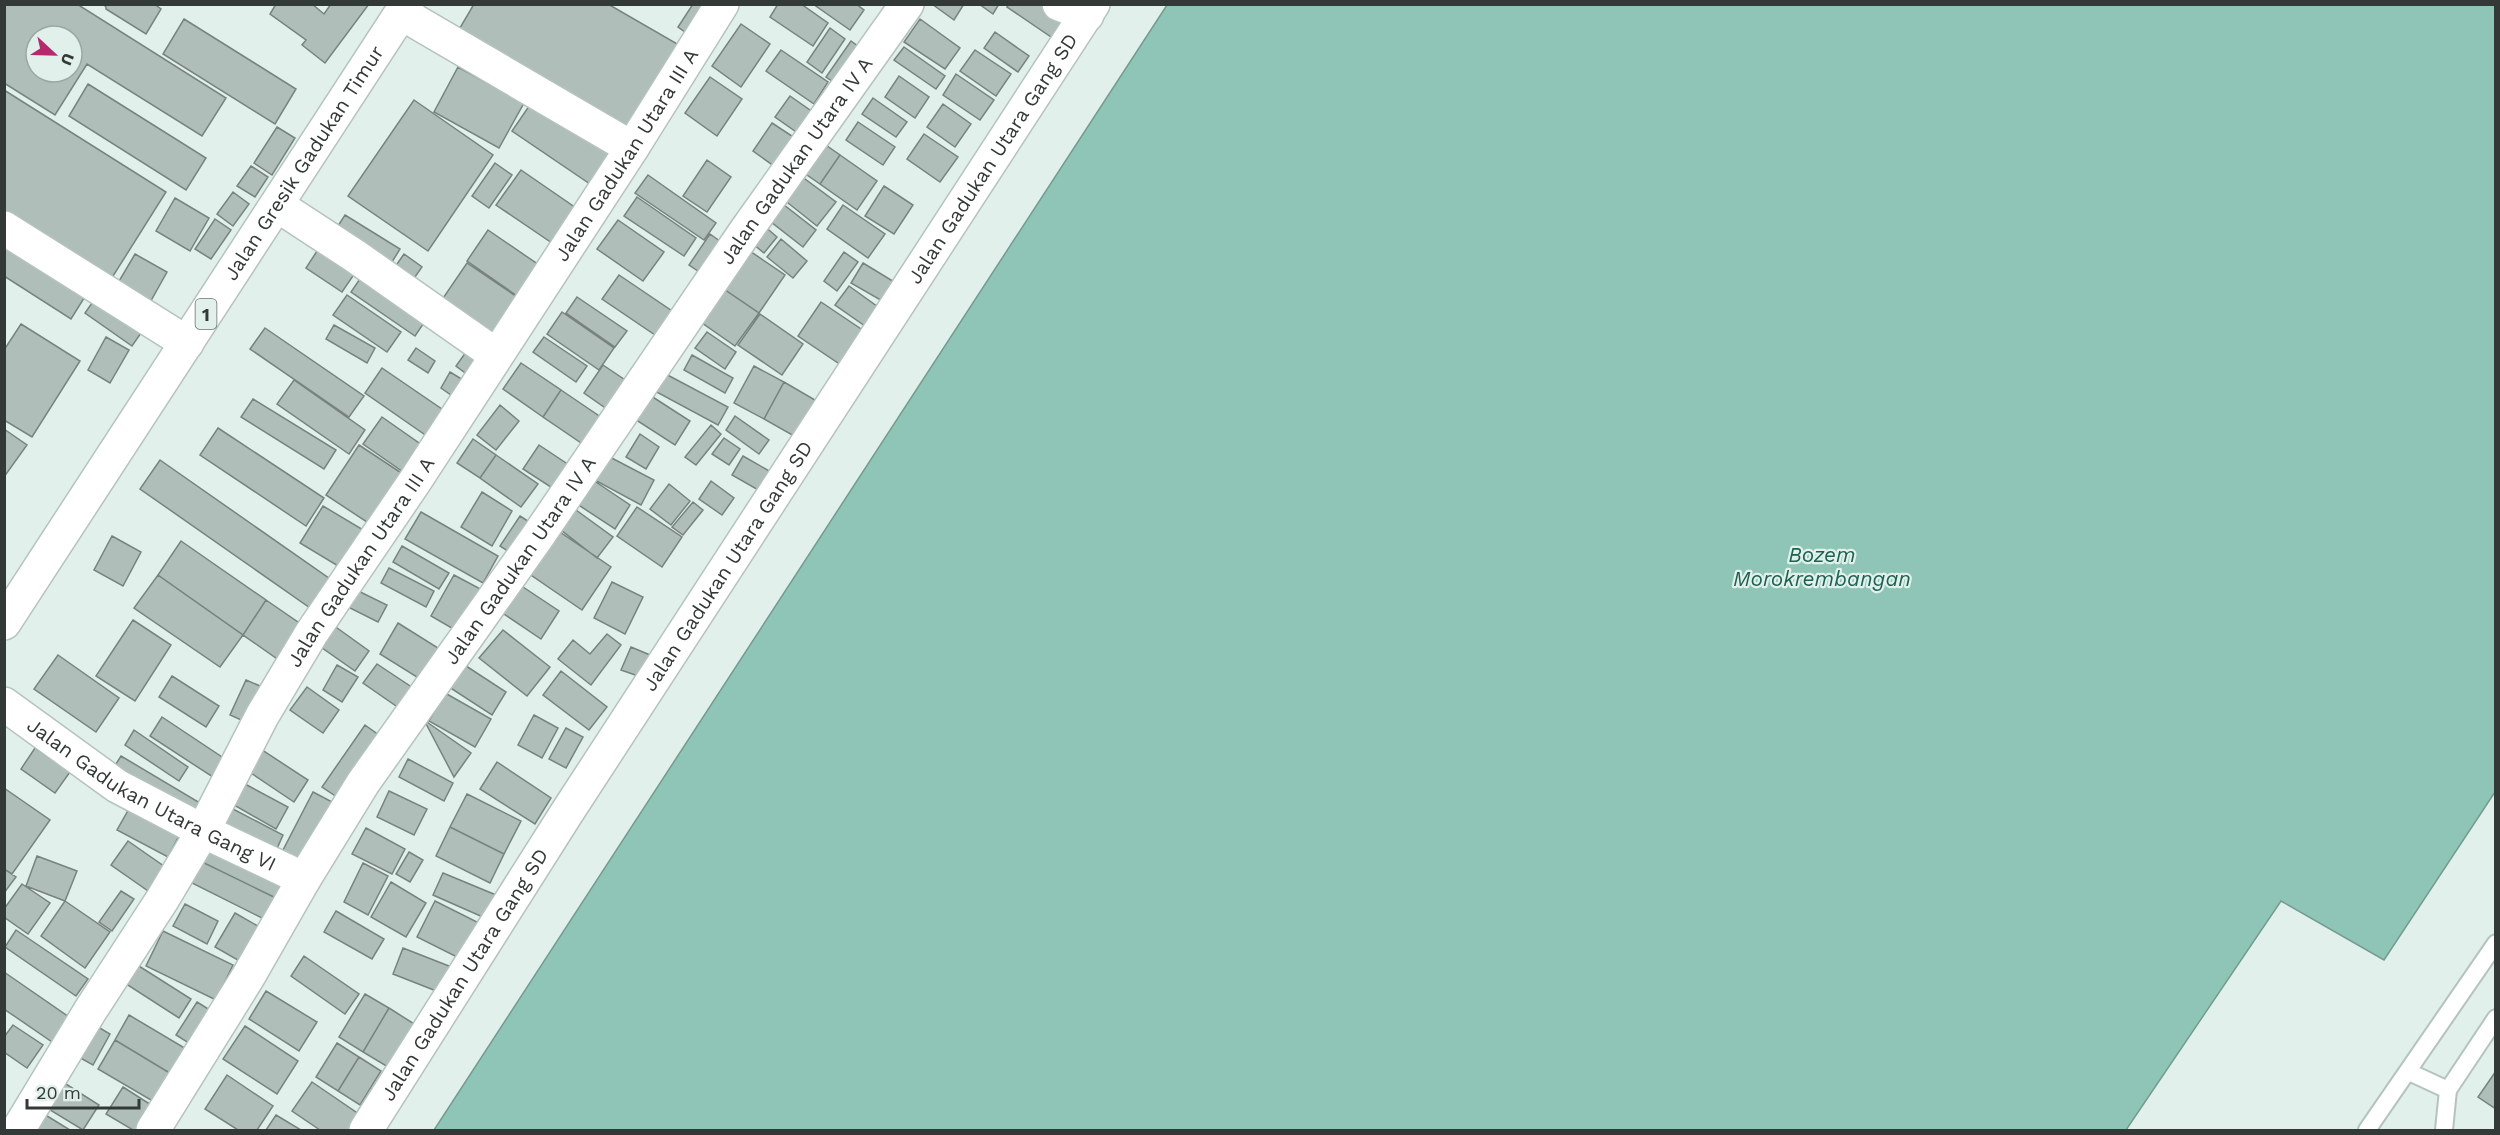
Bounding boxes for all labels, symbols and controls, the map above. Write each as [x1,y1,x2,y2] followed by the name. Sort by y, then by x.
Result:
[24,24,84,84] north arrow
[902,29,1083,288] street label: Jalan Gadukan Utara Gang SD
[218,41,389,285] street label: Jalan Gresik Gadukan Timur
[549,44,703,266] street label: Jalan Gadukan Utara III A
[57,51,78,68] text: U
[715,52,878,269] street label: Jalan Gadukan Utara IV A
[196,299,216,329] road number: 1
[637,436,818,696] street label: Jalan Gadukan Utara Gang SD
[282,452,440,671] street label: Jalan Gadukan Utara III A
[439,452,601,669] street label: Jalan Gadukan Utara IV A
[1733,542,1911,591] water label: Bozem Morokrembangan
[23,713,280,876] street label: Jalan Gadukan Utara Gang VI
[376,844,553,1105] street label: Jalan Gadukan Utara Gang SD
[27,1072,140,1110] scale bar
[36,1082,81,1103] text: 20 m

